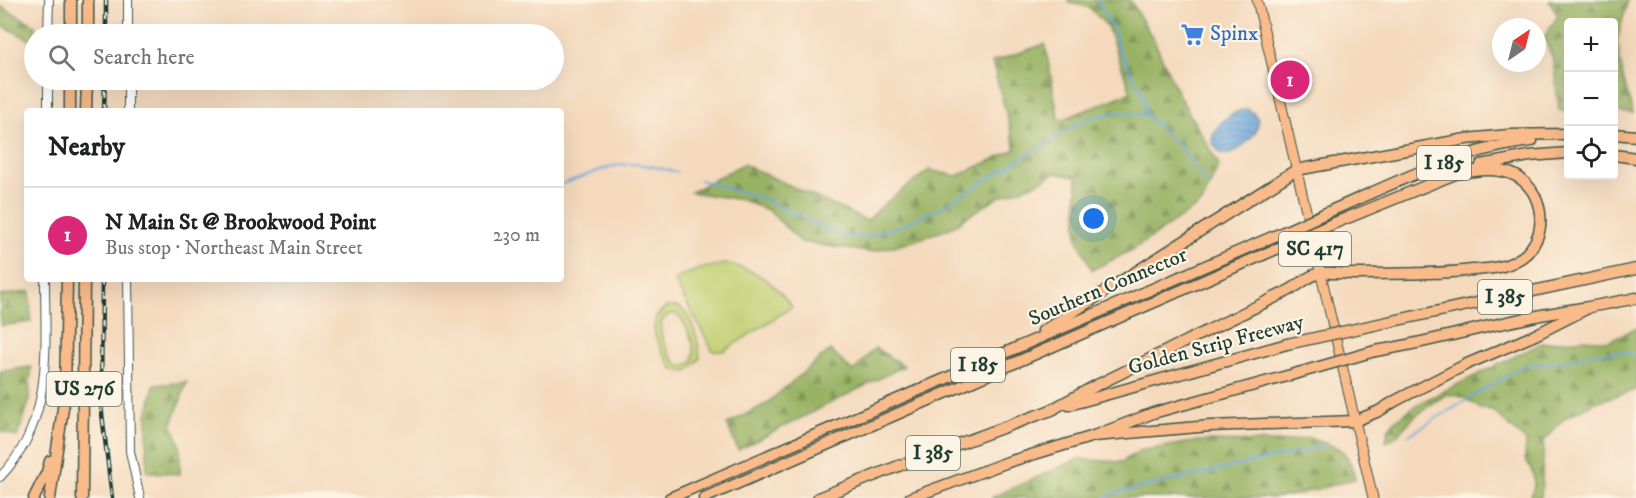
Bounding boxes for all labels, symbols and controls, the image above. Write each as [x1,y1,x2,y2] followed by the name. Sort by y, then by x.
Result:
[1492,18,1546,72] north arrow
[1564,18,1618,180] map controls
[1564,18,1618,72] button: +
[1179,21,1205,47] supermarket icon: Spinx
[1210,21,1258,47] place label: Spinx
[24,24,564,90] search box
[45,41,78,74] icon: search
[93,44,195,71] text: Search here
[1270,58,1310,103] pin: 1
[1564,72,1618,126] button: −
[1564,126,1618,180] button: locate
[48,131,125,164] text: Nearby
[1417,146,1471,180] road number: I 185
[1079,204,1108,233] your location
[105,209,376,236] text: N Main St @ Brookwood Point
[64,223,71,248] text: 1
[493,223,540,248] text: 230 m
[1279,232,1351,266] road number: SC 417
[105,236,363,261] text: Bus stop · Northeast Main Street
[1025,242,1191,332] street label: Southern Connector
[1478,280,1532,314] road number: I 385
[1125,309,1308,381] street label: Golden Strip Freeway
[951,348,1005,382] road number: I 185
[46,372,122,406] road number: US 276
[906,436,960,470] road number: I 385

